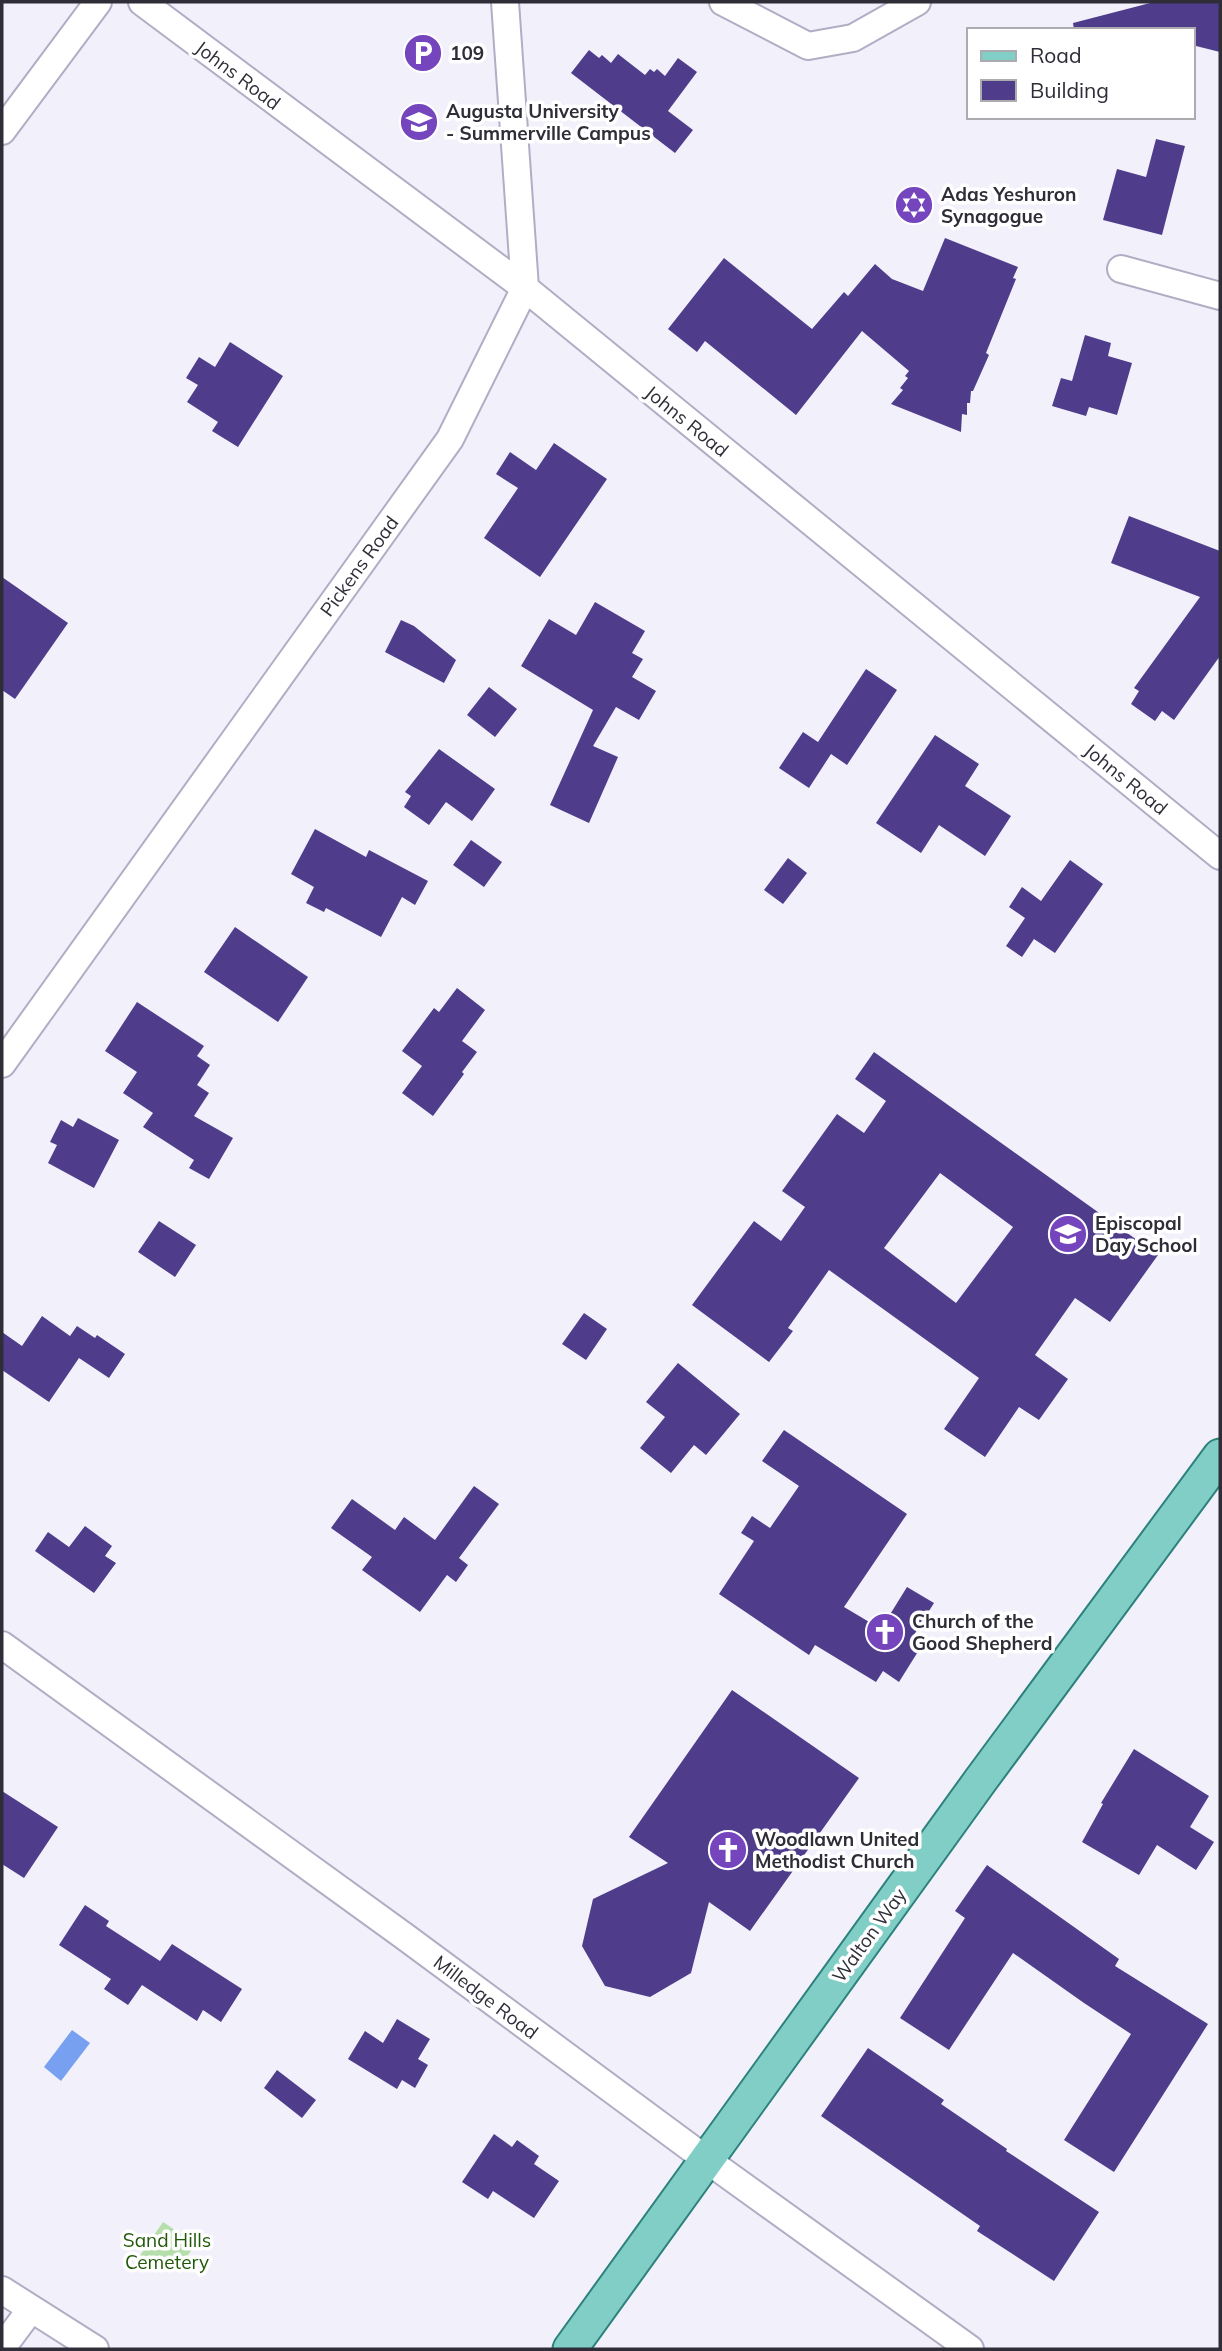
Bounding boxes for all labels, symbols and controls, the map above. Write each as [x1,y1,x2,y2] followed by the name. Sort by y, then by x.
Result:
[967,28,1194,119] legend
[402,32,444,74] parking icon: 109
[191,35,285,115] street label: Johns Road
[450,41,484,65] place label: 109
[1030,42,1081,68] text: Road
[1030,77,1109,103] text: Building
[446,99,651,145] place label: Augusta University - Summerville Campus
[398,101,440,143] school or university icon: Augusta University - Summerville Campus
[941,182,1077,228] place label: Adas Yeshuron Synagogue
[893,184,935,226] synagogue icon: Adas Yeshuron Synagogue
[640,380,734,462] street label: Johns Road
[315,511,403,621] street label: Pickens Road
[1079,738,1173,820] street label: Johns Road
[1095,1211,1197,1257] place label: Episcopal Day School
[1047,1213,1089,1255] school or university icon: Episcopal Day School
[912,1609,1052,1655] place label: Church of the Good Shepherd
[864,1611,906,1653] church icon: Church of the Good Shepherd
[755,1827,919,1873] place label: Woodlawn United Methodist Church
[707,1829,749,1871] church icon: Woodlawn United Methodist Church
[827,1883,911,1987] street label: Walton Way
[429,1950,543,2044] street label: Milledge Road
[123,2228,211,2274] park label: Sand Hills Cemetery

